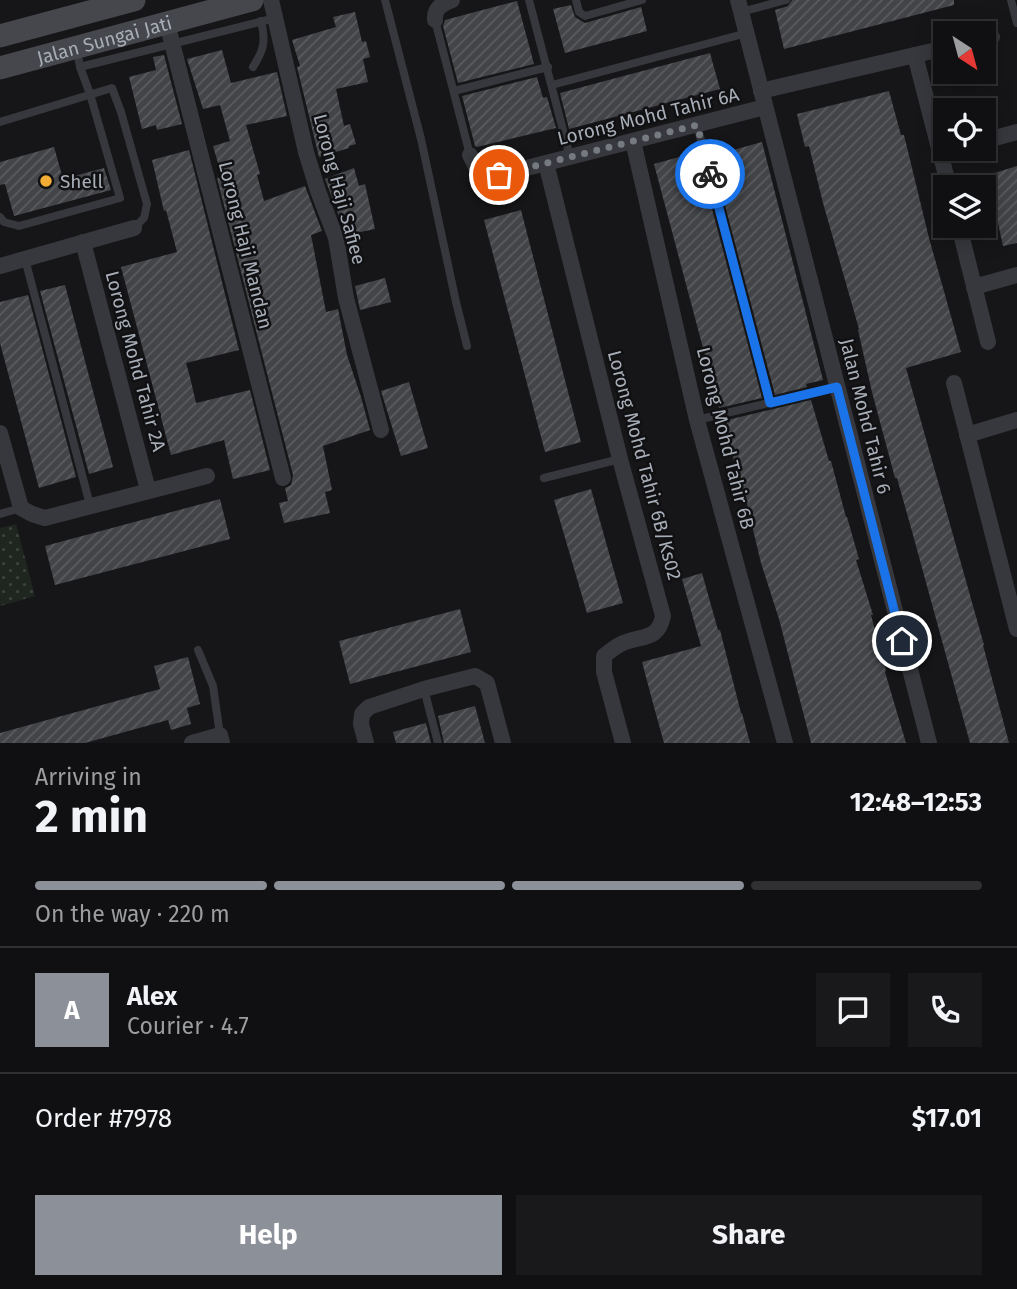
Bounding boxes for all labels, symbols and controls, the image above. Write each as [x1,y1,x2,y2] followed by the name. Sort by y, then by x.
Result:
[34,11,175,70] street label: Jalan Sungai Jati
[933,21,996,84] north arrow
[933,21,996,238] map controls
[555,83,741,150] street label: Lorong Mohd Tahir 6A
[933,98,996,161] button: locate
[308,111,371,267] street label: Lorong Haji Safiee
[675,139,745,209] courier
[469,145,529,205] pin
[691,155,729,193] icon: bike
[480,156,518,194] icon: bag
[214,159,277,331] street label: Lorong Haji Mandan
[60,170,103,193] place label: Shell
[38,173,54,189] marker: Shell
[933,175,996,238] button: layers
[100,268,171,454] street label: Lorong Mohd Tahir 2A
[835,336,896,496] street label: Jalan Mohd Tahir 6
[692,345,759,532] street label: Lorong Mohd Tahir 6B
[603,348,686,583] street label: Lorong Mohd Tahir 6B/Ks02
[872,611,932,671] pin
[883,622,921,660] icon: home
[35,763,142,791] text: Arriving in
[850,787,982,818] text: 12:48–12:53
[35,789,148,844] text: 2 min
[35,900,230,928] text: On the way · 220 m
[816,973,890,1047] button: chat
[908,973,982,1047] button: phone
[127,981,177,1012] text: Alex
[64,995,80,1026] text: A
[127,1012,249,1040] text: Courier · 4.7
[35,1103,172,1134] text: Order #7978
[912,1103,982,1134] text: $17.01
[35,1195,502,1275] button: Help
[516,1195,982,1275] button: Share

